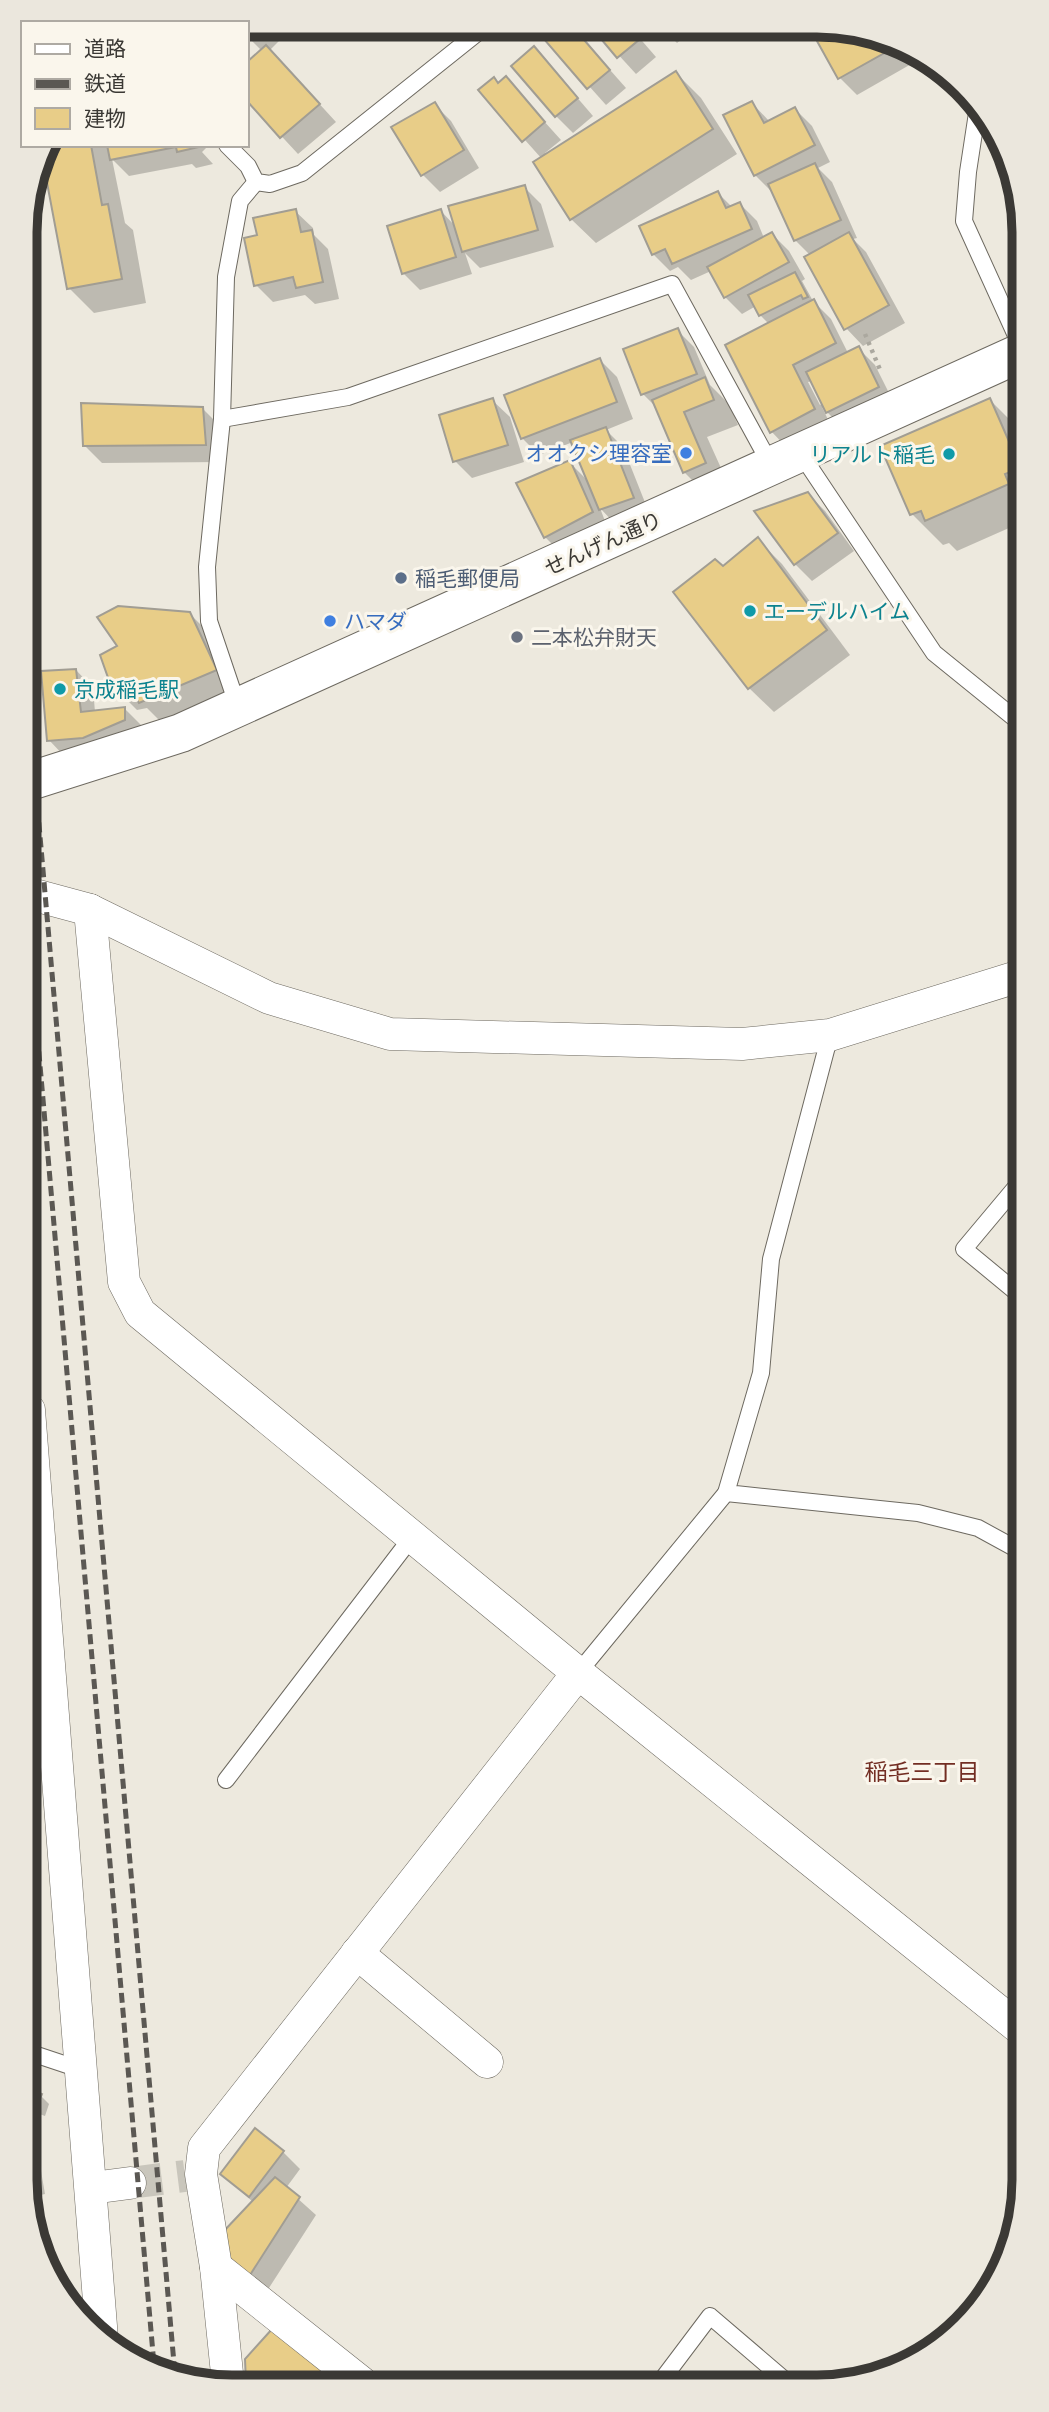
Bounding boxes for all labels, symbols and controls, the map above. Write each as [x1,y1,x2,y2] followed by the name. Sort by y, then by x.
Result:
[21,21,248,147] legend
[84,32,126,64] text: 道路
[84,67,126,99] text: 鉄道
[84,102,126,134] text: 建物
[525,437,672,469] place label: オオクシ理容室
[809,438,935,470] place label: リアルト稲毛
[678,445,694,461] marker: オオクシ理容室
[941,446,957,462] marker: リアルト稲毛
[539,503,667,583] street label: せんげん通り
[415,562,520,594] place label: 稲毛郵便局
[393,570,409,586] marker: 稲毛郵便局
[764,595,910,627] place label: エーデルハイム
[742,603,758,619] marker: エーデルハイム
[344,605,407,637] place label: ハマダ
[322,613,338,629] marker: ハマダ
[531,621,657,653] place label: 二本松弁財天
[509,629,525,645] marker: 二本松弁財天
[74,673,179,705] place label: 京成稲毛駅
[52,681,68,697] marker: 京成稲毛駅
[865,1754,980,1789] district label: 稲毛三丁目

